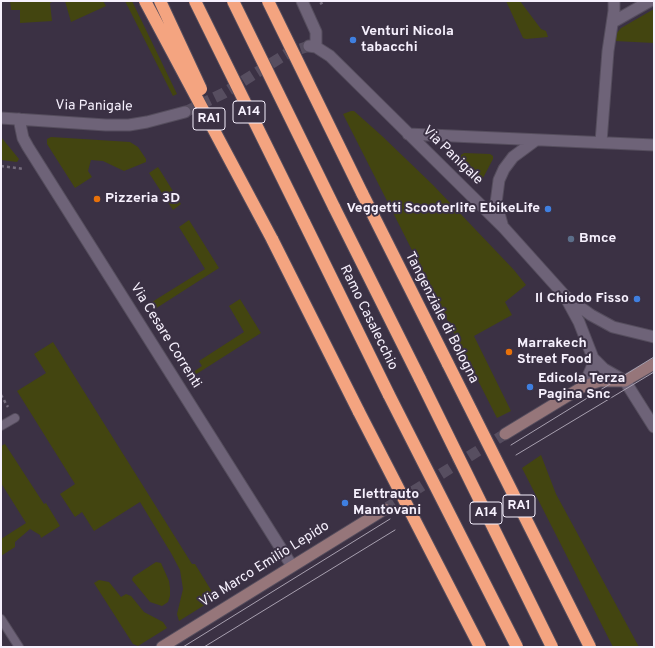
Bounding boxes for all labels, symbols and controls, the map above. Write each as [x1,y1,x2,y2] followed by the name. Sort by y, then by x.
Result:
[361,24,454,56] place label: Venturi Nicola tabacchi
[348,35,358,45] marker: Venturi Nicola tabacchi
[55,98,133,116] street label: Via Panigale
[233,101,265,123] road number: A14
[193,108,225,130] road number: RA1
[418,123,486,189] street label: Via Panigale
[105,191,180,207] place label: Pizzeria 3D
[92,194,102,204] marker: Pizzeria 3D
[346,201,540,217] place label: Veggetti Scooterlife EbikeLife
[543,204,553,214] marker: Veggetti Scooterlife EbikeLife
[579,231,616,247] place label: Bmce
[566,234,576,244] marker: Bmce
[400,249,482,387] street label: Tangenziale di Bologna
[335,263,401,373] street label: Ramo Casalecchio
[126,280,204,392] street label: Via Cesare Correnti
[535,291,629,307] place label: Il Chiodo Fisso
[632,294,642,304] marker: Il Chiodo Fisso
[517,336,592,368] place label: Marrakech Street Food
[504,347,514,357] marker: Marrakech Street Food
[538,371,625,404] place label: Edicola Terza Pagina Snc
[525,382,535,392] marker: Edicola Terza Pagina Snc
[353,487,421,520] place label: Elettrauto Mantovani
[503,495,535,517] road number: RA1
[340,498,350,508] marker: Elettrauto Mantovani
[470,502,502,524] road number: A14
[197,518,333,612] street label: Via Marco Emilio Lepido

